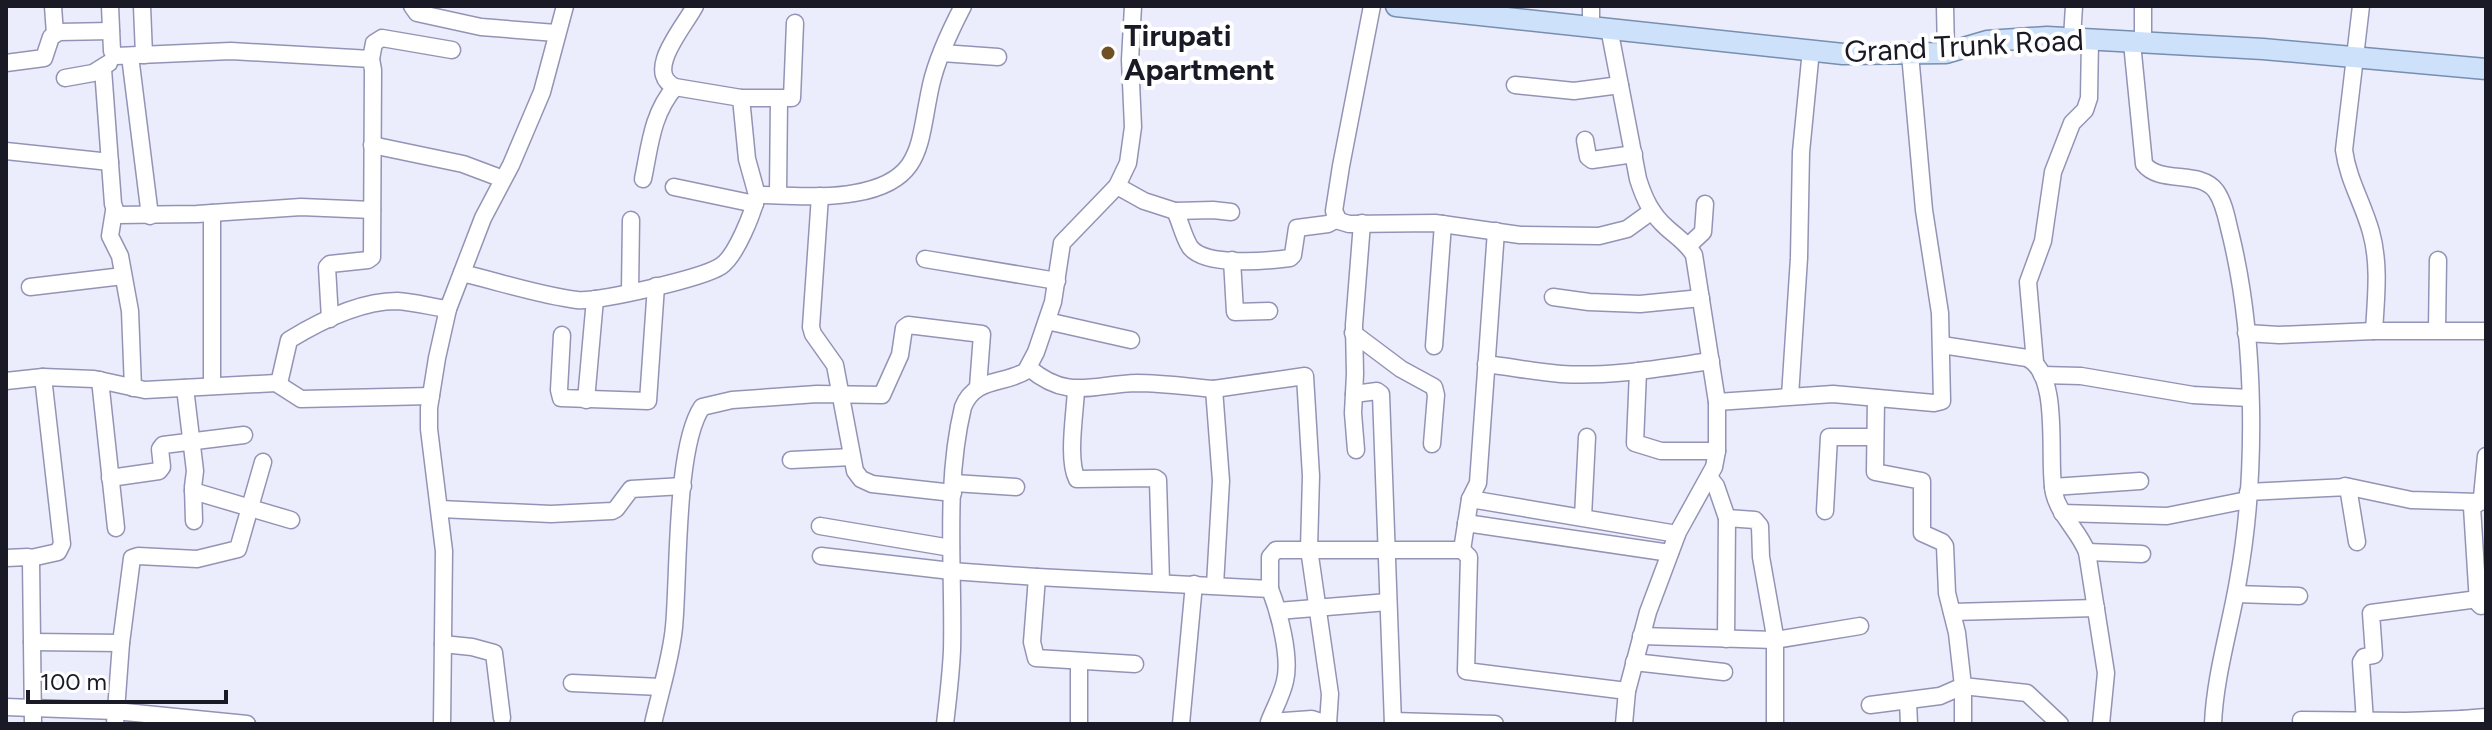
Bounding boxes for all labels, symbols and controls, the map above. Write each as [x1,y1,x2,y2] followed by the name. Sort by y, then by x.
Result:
[1124,17,1275,88] place label: Tirupati Apartment
[1843,21,2085,70] street label: Grand Trunk Road
[1099,44,1117,62] marker: Tirupati Apartment
[28,654,226,704] scale bar
[40,667,107,696] text: 100 m

